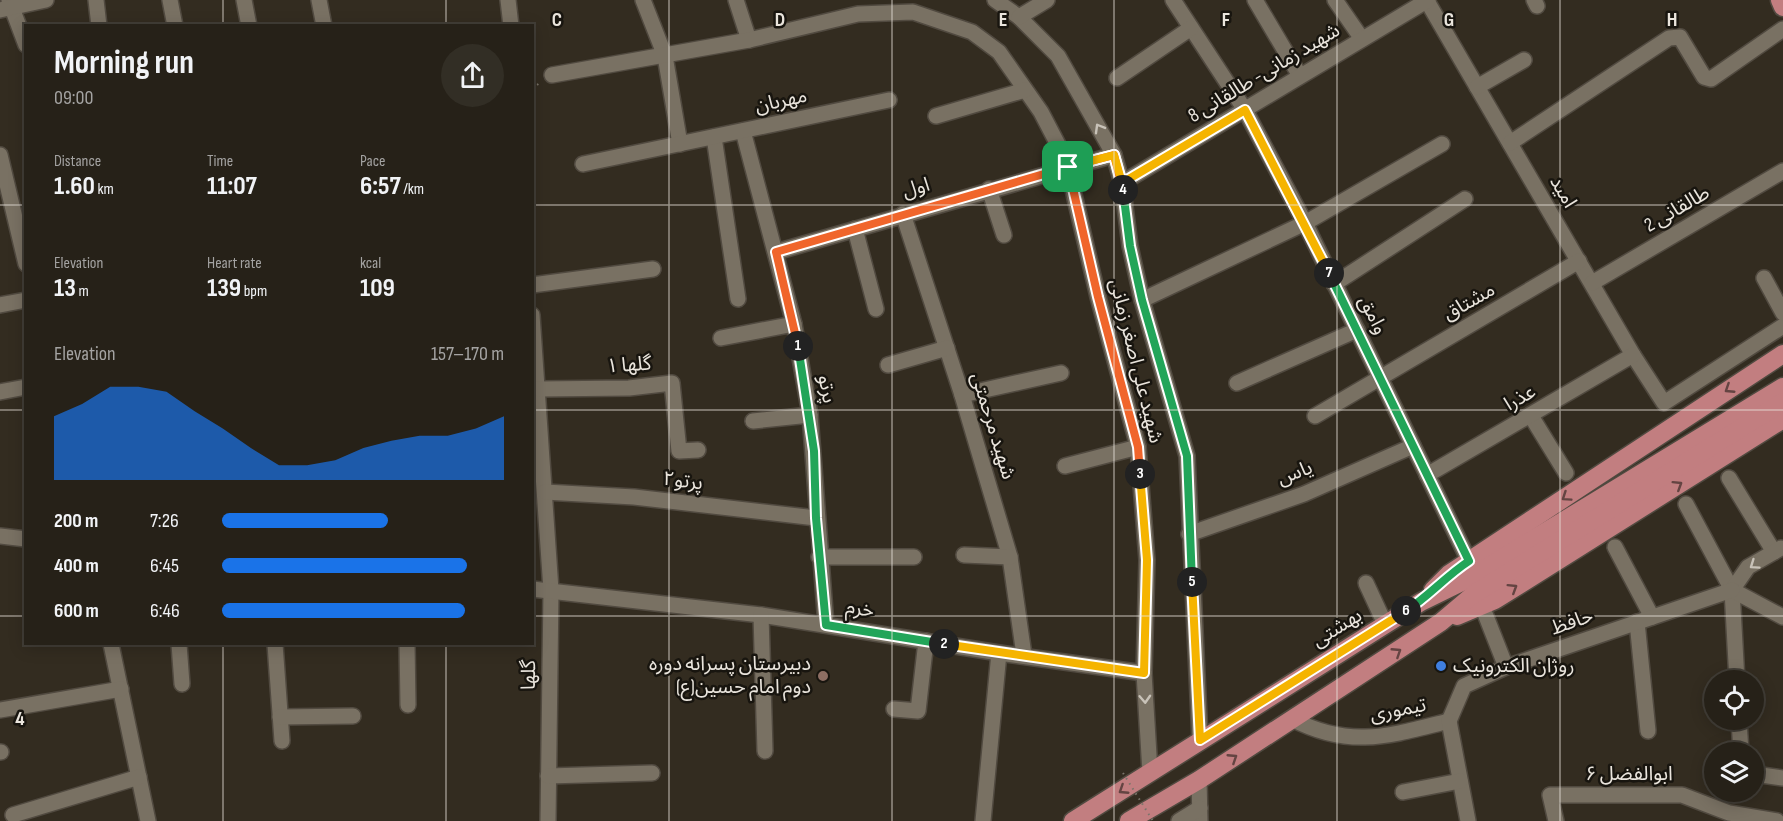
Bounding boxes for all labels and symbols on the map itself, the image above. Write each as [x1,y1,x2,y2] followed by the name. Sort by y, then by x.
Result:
[552,8,562,32] text: C
[775,8,785,32] text: D
[999,8,1007,32] text: E
[1222,8,1230,32] text: F
[1444,8,1454,32] text: G
[1667,8,1677,32] text: H
[1184,18,1344,128] street label: شهید زمانی- طالقانی 8
[753,84,809,118] street label: مهربان
[1095,124,1106,134] one-way arrow
[1042,141,1093,192] pin
[1544,172,1582,212] street label: امید
[899,173,933,203] street label: اول
[1108,175,1138,205] pin: 4
[1640,181,1714,237] street label: طالقانی 2
[1314,258,1344,288] pin: 7
[1104,276,1168,446] street label: شهید علی اصغر زمانی
[1439,278,1499,326] street label: مشتاق
[1353,292,1393,338] street label: وامق
[783,331,813,361] pin: 1
[606,351,653,379] street label: گلها ۱
[965,370,1021,482] street label: شهید مرحمتی
[813,373,841,405] street label: پرتو
[1500,380,1540,416] street label: عذرا
[1724,382,1735,393] one-way arrow
[1274,455,1316,491] street label: یاس
[1125,459,1155,489] pin: 3
[662,467,704,496] street label: پرتو۲
[1672,480,1682,492] one-way arrow
[1562,489,1572,501] one-way arrow
[1750,558,1761,569] one-way arrow
[1177,567,1207,597] pin: 5
[1507,584,1517,596] one-way arrow
[844,595,876,625] street label: خرم
[1391,596,1421,626] pin: 6
[1307,603,1367,653] street label: بهشتی
[1548,604,1596,640] street label: حافظ
[929,629,959,659] pin: 2
[1390,648,1401,659] one-way arrow
[649,652,811,701] place label: دبیرستان پسرانه دوره دوم امام حسین(ع)
[1453,654,1575,678] place label: روژان الکترونیک
[517,659,541,690] street label: گلها
[1434,659,1448,673] marker: روژان الکترونیک
[816,669,830,683] marker: دبیرستان پسرانه دوره دوم امام حسین(ع)
[1368,693,1428,727] street label: تیموری
[1139,695,1152,704] one-way arrow
[15,707,25,731] text: 4
[1227,753,1237,765] one-way arrow
[1585,762,1673,786] street label: ابوالفضل ۶
[1118,782,1129,793] one-way arrow

